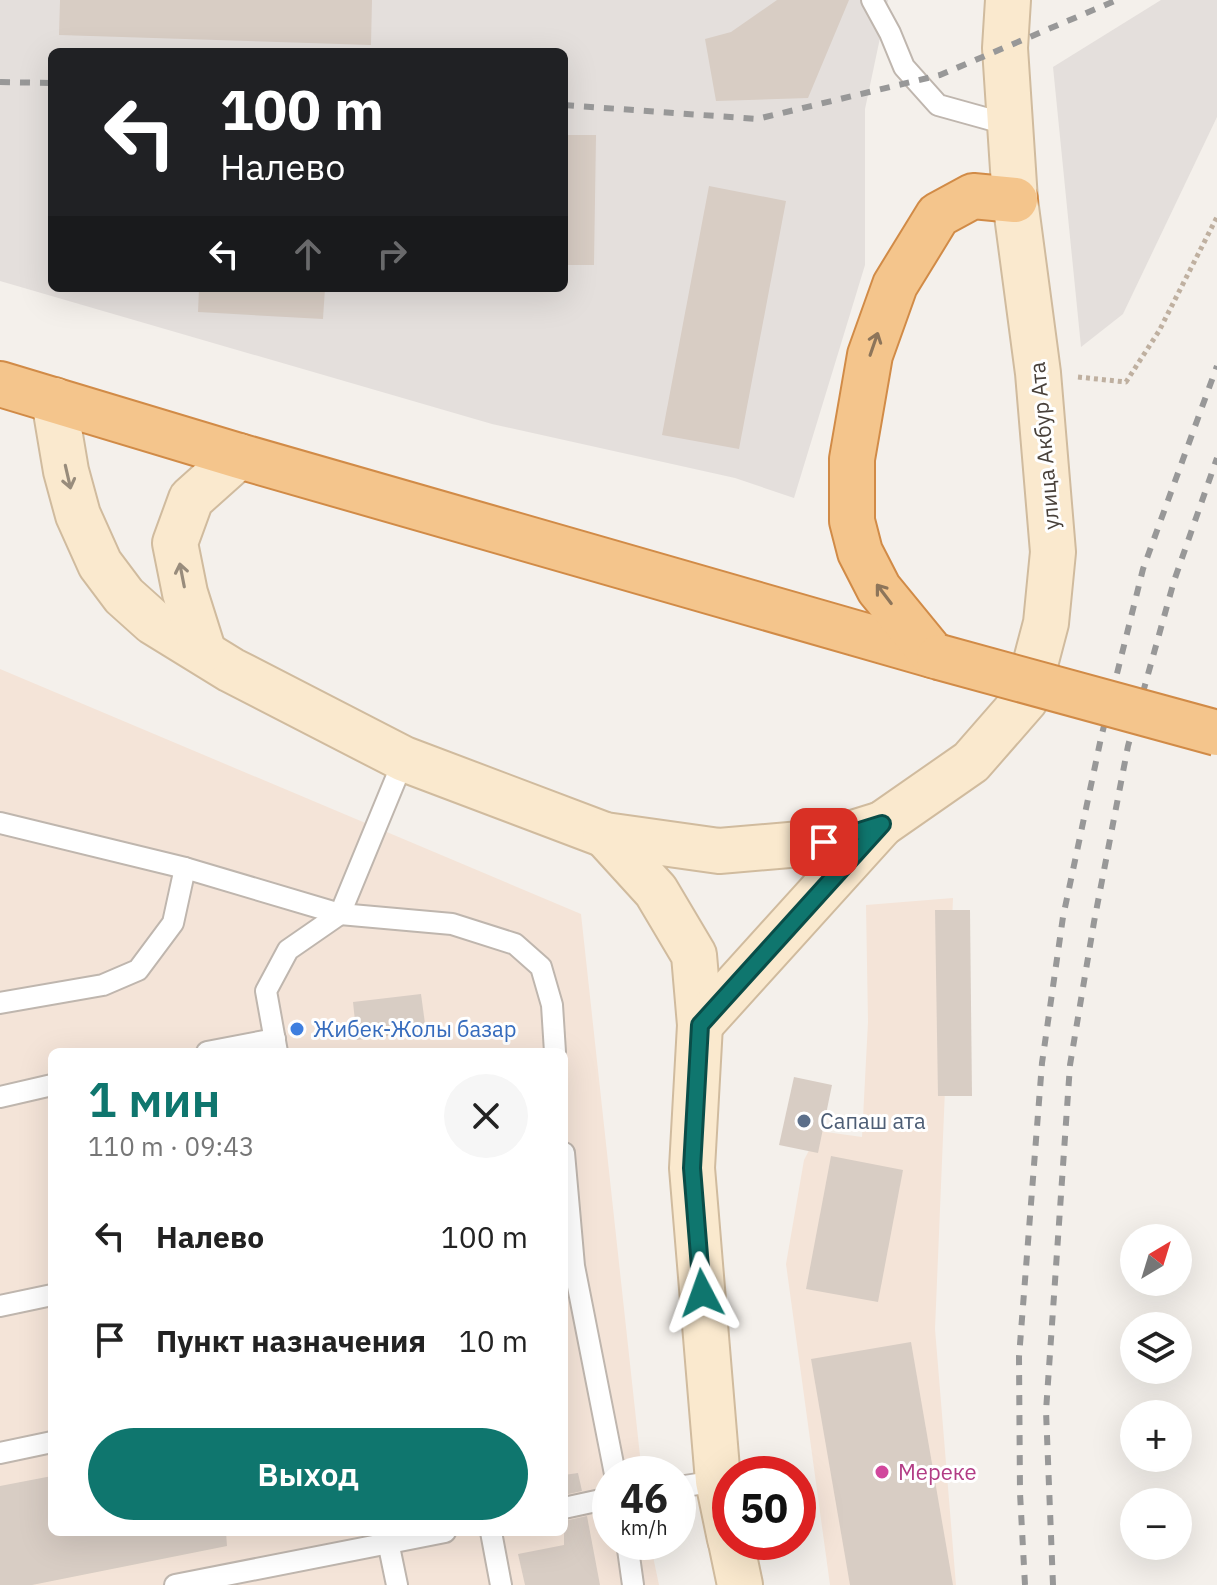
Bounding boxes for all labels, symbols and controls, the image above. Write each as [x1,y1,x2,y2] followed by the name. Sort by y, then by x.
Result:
[220,73,384,145] text: 100 m
[88,80,192,184] icon: left
[220,143,345,190] text: Налево
[202,232,246,276] icon: left
[286,232,330,276] icon: ahead
[370,232,414,276] icon: right
[867,332,882,357] one-way arrow
[1022,361,1065,531] street label: улица Акбур Ата
[61,463,76,489] one-way arrow
[173,563,188,588] one-way arrow
[875,584,892,605] one-way arrow
[790,808,858,876] pin
[802,820,846,864] icon: arrive
[313,1014,517,1043] place label: Жибек-Жолы базар
[288,1020,306,1038] marker: Жибек-Жолы базар
[88,1068,221,1130] text: 1 мин
[444,1074,528,1158] button: close
[820,1106,926,1135] place label: Сапаш ата
[795,1112,813,1130] marker: Сапаш ата
[88,1129,254,1163] text: 110 m · 09:43
[88,1214,132,1258] icon: left
[156,1217,264,1256] text: Налево
[441,1217,528,1256] text: 100 m
[1120,1224,1192,1296] north arrow
[1120,1224,1192,1560] map controls
[660,1251,744,1335] position arrow
[1120,1312,1192,1384] button: layers
[88,1318,132,1362] icon: arrive
[156,1321,426,1360] text: Пункт назначения
[459,1321,528,1360] text: 10 m
[1120,1400,1192,1472] button: +
[88,1428,528,1520] button: Выход
[712,1456,816,1560] speed limit sign: 50
[898,1457,977,1486] place label: Мереке
[873,1463,891,1481] marker: Мереке
[620,1472,668,1524] text: 46
[1120,1488,1192,1560] button: −
[620,1514,668,1541] text: km/h

